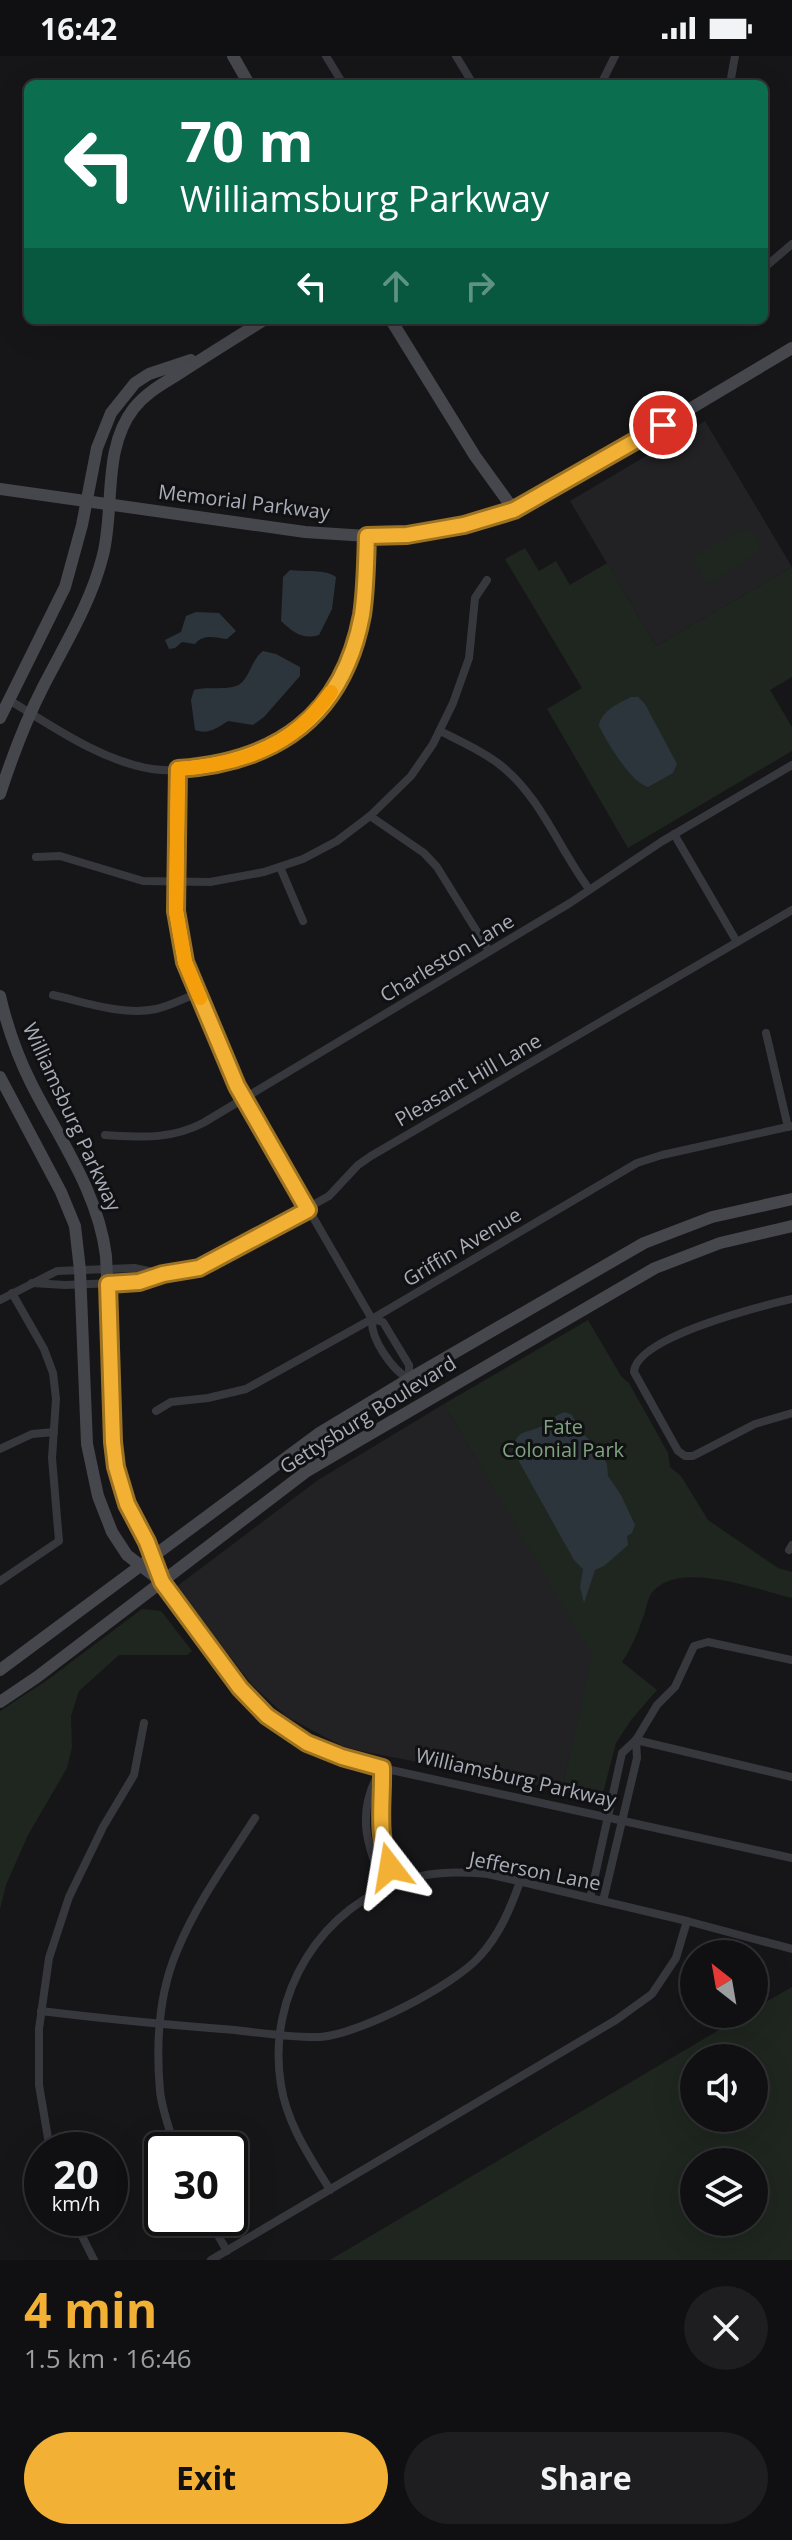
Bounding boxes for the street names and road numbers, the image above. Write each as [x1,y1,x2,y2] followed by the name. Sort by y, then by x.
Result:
[157,478,332,526] street label: Memorial Parkway
[375,907,519,1008] street label: Charleston Lane
[17,1018,128,1216] street label: Williamsburg Parkway
[390,1027,546,1132] street label: Pleasant Hill Lane
[398,1201,526,1292] street label: Griffin Avenue
[274,1349,461,1480] street label: Gettysburg Boulevard
[413,1741,620,1814] street label: Williamsburg Parkway
[465,1844,603,1897] street label: Jefferson Lane

